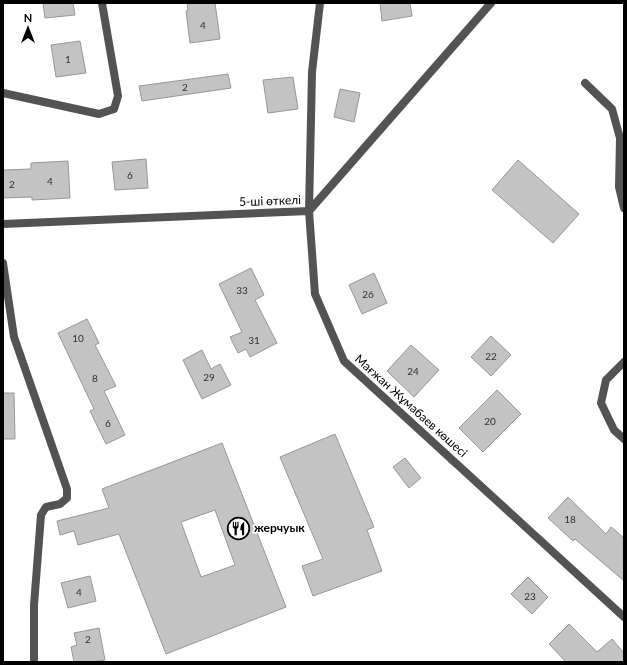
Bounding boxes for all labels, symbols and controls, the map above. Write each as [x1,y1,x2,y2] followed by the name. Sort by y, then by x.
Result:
[8,8,48,48] north arrow
[24,11,32,24] text: N
[200,19,206,31] house number: 4
[65,53,71,65] house number: 1
[182,81,188,93] house number: 2
[127,169,133,181] house number: 6
[47,175,53,187] house number: 4
[9,178,15,190] house number: 2
[239,192,301,209] street label: 5-ші өткелі
[236,284,248,296] house number: 33
[362,288,374,300] house number: 26
[72,332,84,344] house number: 10
[248,334,260,346] house number: 31
[485,350,497,362] house number: 22
[352,351,471,460] street label: Мағжан Жұмабаев көшесі
[407,365,419,377] house number: 24
[203,371,215,383] house number: 29
[92,372,98,384] house number: 8
[484,415,496,427] house number: 20
[105,417,111,429] house number: 6
[564,513,576,525] house number: 18
[226,515,252,541] restaurant icon: жерчуык
[254,520,305,535] place label: жерчуык
[76,586,82,598] house number: 4
[524,590,536,602] house number: 23
[85,633,91,645] house number: 2

